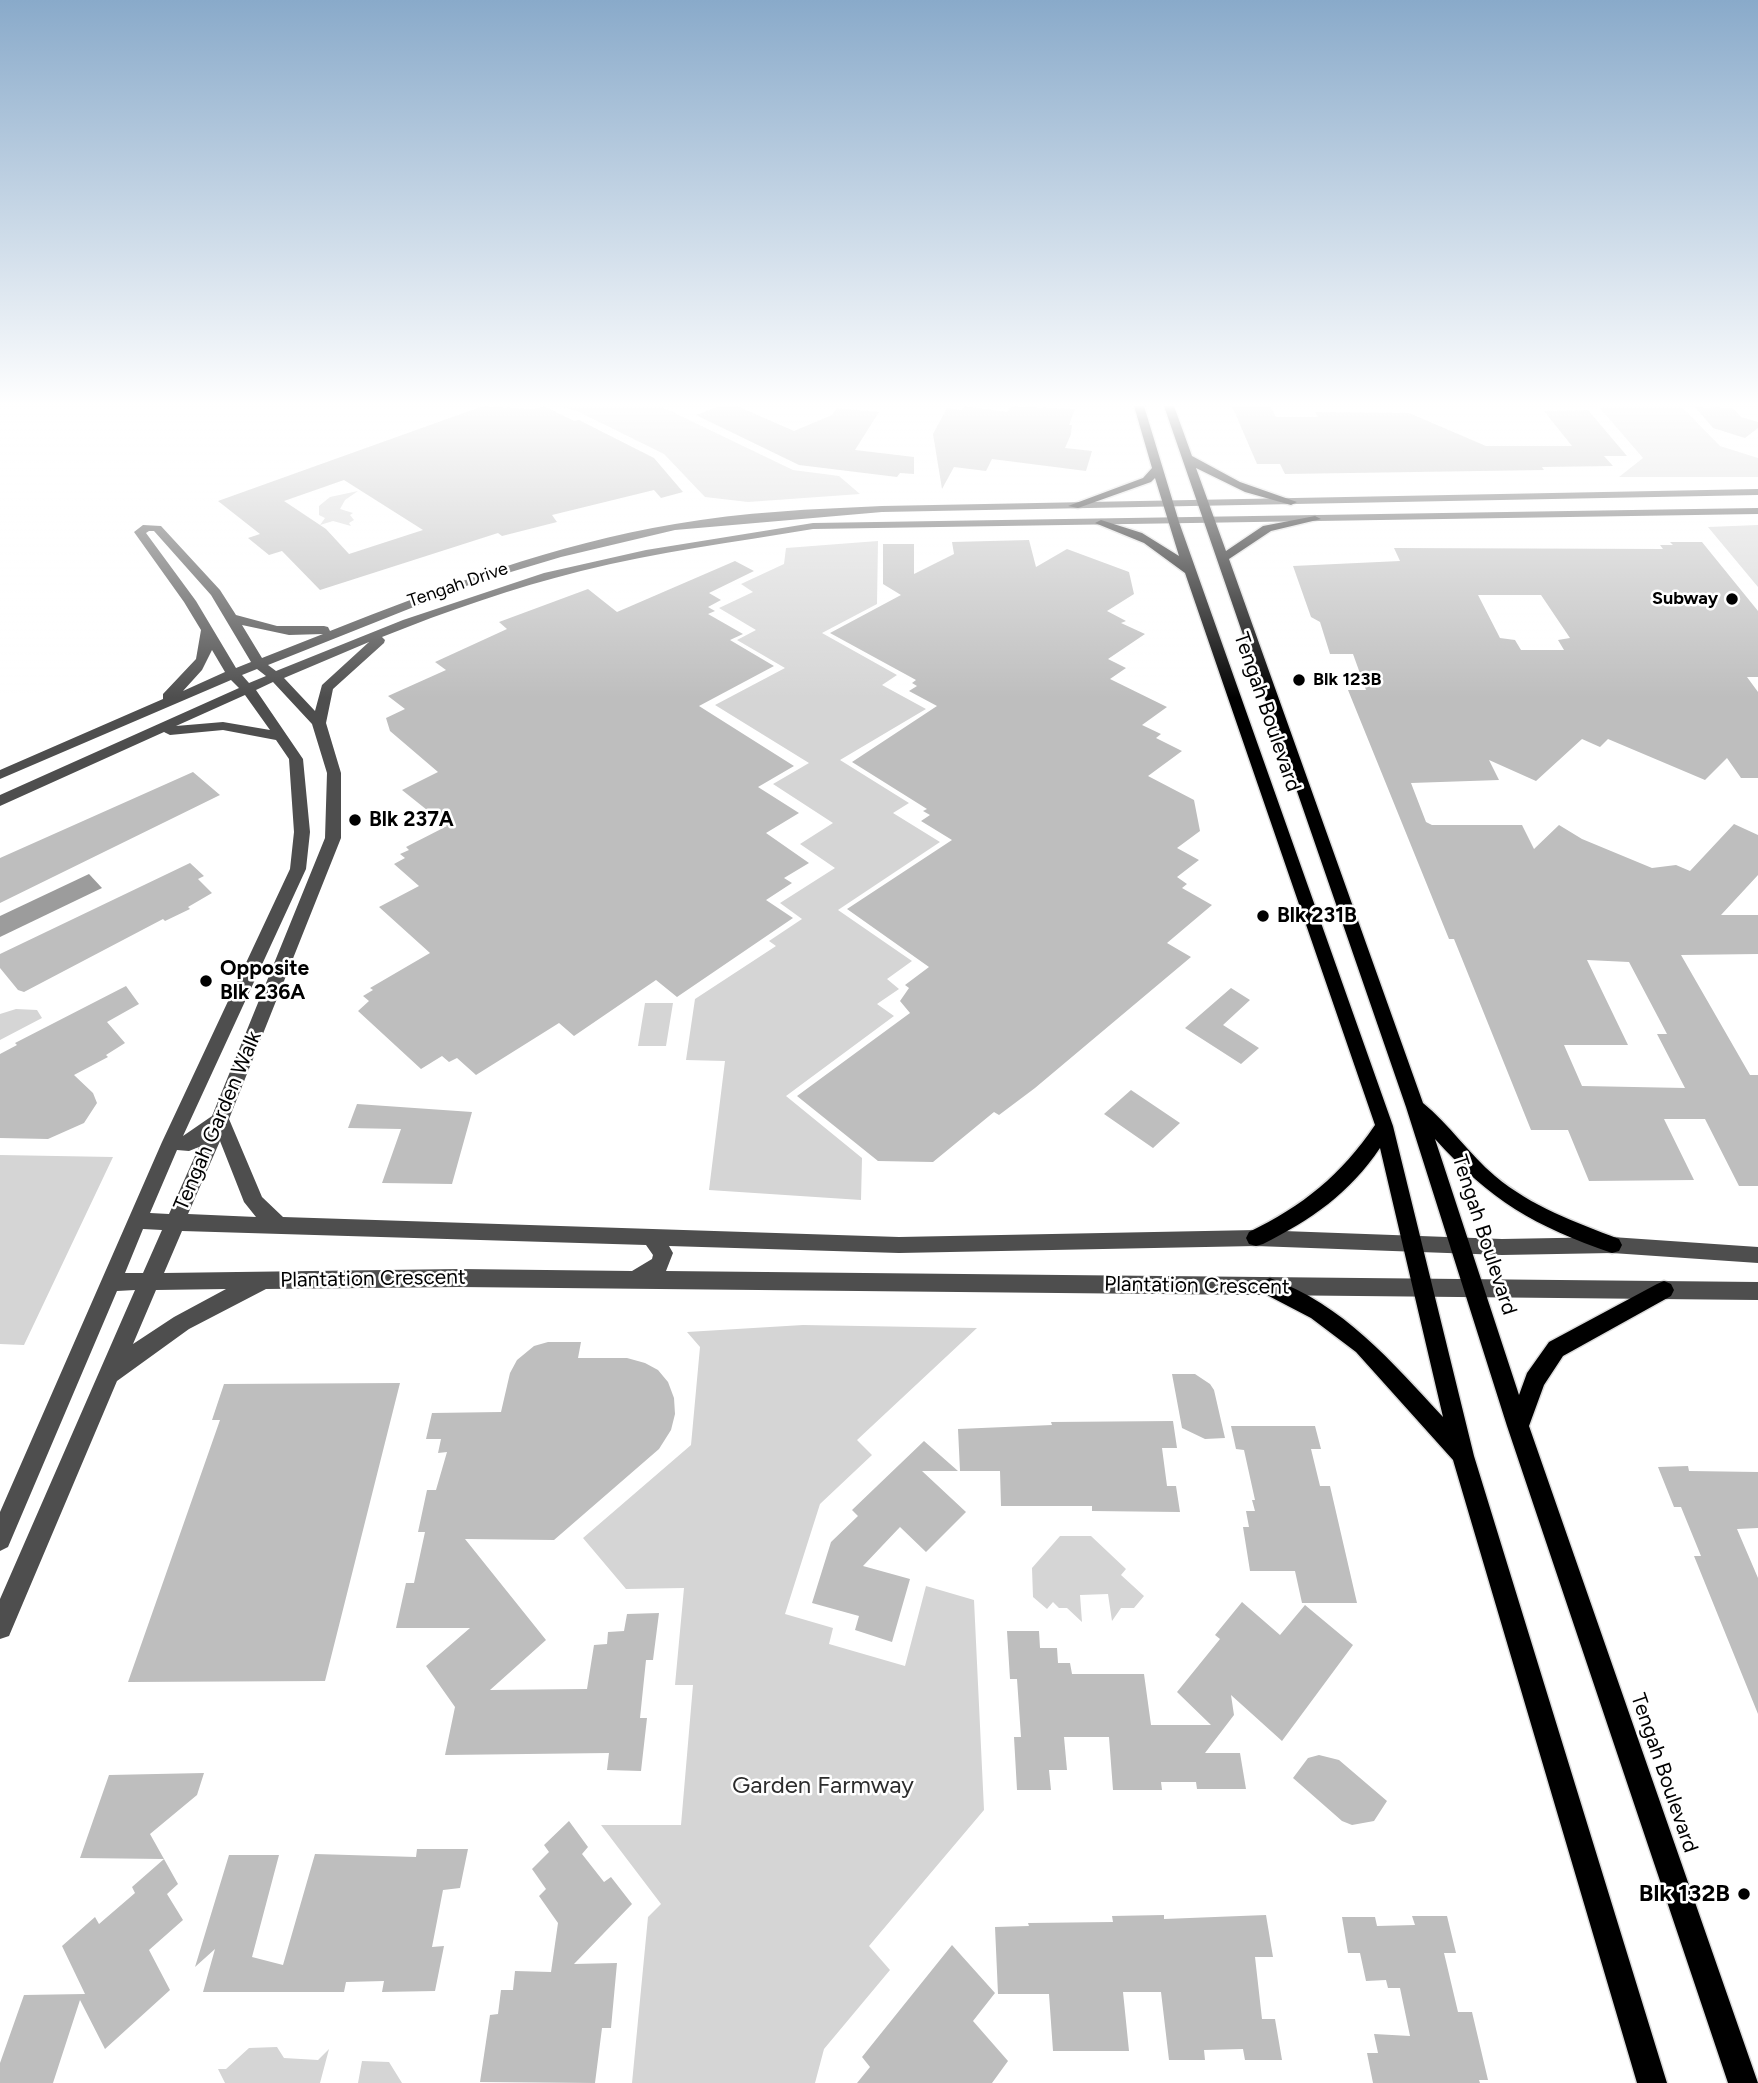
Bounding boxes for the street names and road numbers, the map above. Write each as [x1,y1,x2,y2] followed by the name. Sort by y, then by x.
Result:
[405,558,511,612] street label: Tengah Drive
[1228,629,1306,795] street label: Tengah Boulevard
[169,1027,267,1215] street label: Tengah Garden Walk
[1446,1152,1522,1318] street label: Tengah Boulevard
[280,1265,466,1293] street label: Plantation Crescent
[1104,1272,1290,1300] street label: Plantation Crescent
[1625,1690,1703,1856] street label: Tengah Boulevard

